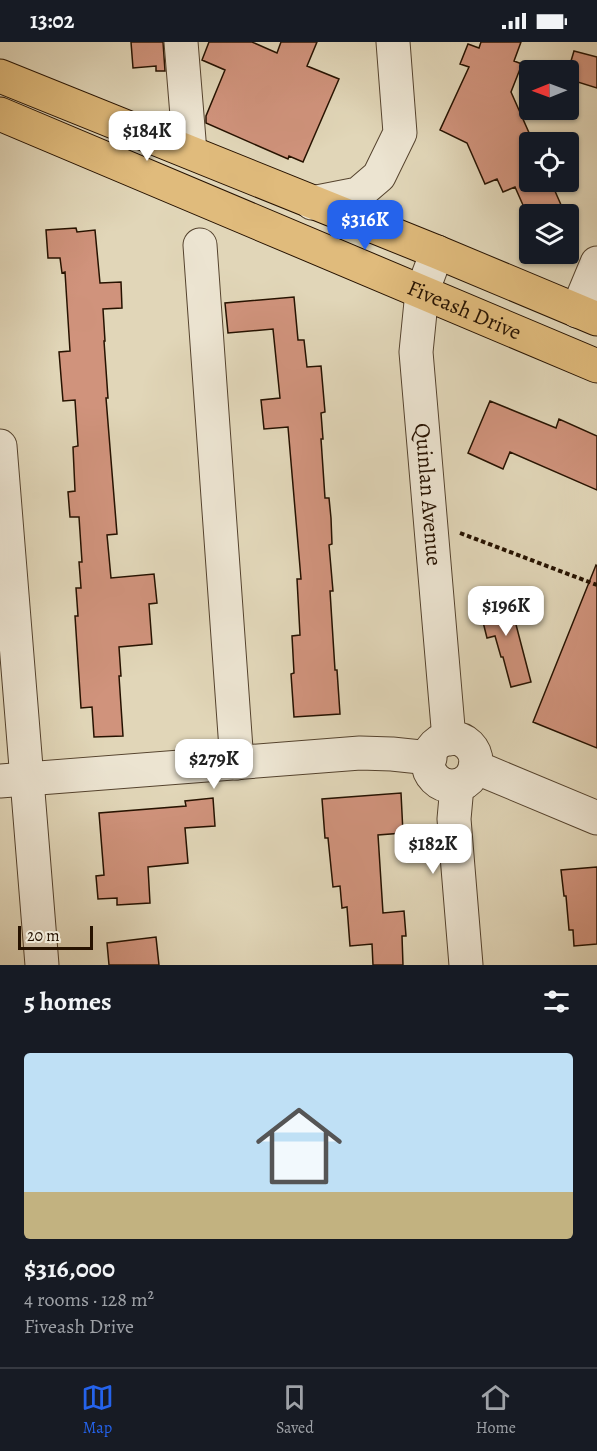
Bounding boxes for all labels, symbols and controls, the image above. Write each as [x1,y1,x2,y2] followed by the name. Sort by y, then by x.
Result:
[30,6,74,36] text: 13:02
[519,60,579,120] north arrow
[519,60,579,264] map controls
[105,111,189,162] pin: $184K
[123,117,171,144] text: $184K
[519,132,579,192] button: locate
[323,200,407,251] pin: $316K
[519,204,579,264] button: layers
[341,206,389,233] text: $316K
[403,273,526,347] street label: Fiveash Drive
[407,422,449,567] street label: Quinlan Avenue
[464,586,548,637] pin: $196K
[482,592,530,619] text: $196K
[172,739,256,790] pin: $279K
[189,745,239,772] text: $279K
[391,824,475,875] pin: $182K
[409,830,457,857] text: $182K
[18,923,93,950] scale bar
[27,925,60,947] text: 20 m
[24,984,112,1019] text: 5 homes
[540,985,573,1018] icon: filters
[245,1092,353,1200] icon: home
[24,1251,115,1286] text: $316,000
[24,1286,154,1313] text: 4 rooms · 128 m²
[24,1313,134,1340] text: Fiveash Drive
[81,1381,114,1439] tab: Map
[276,1381,314,1439] tab: Saved
[476,1381,516,1439] tab: Home

